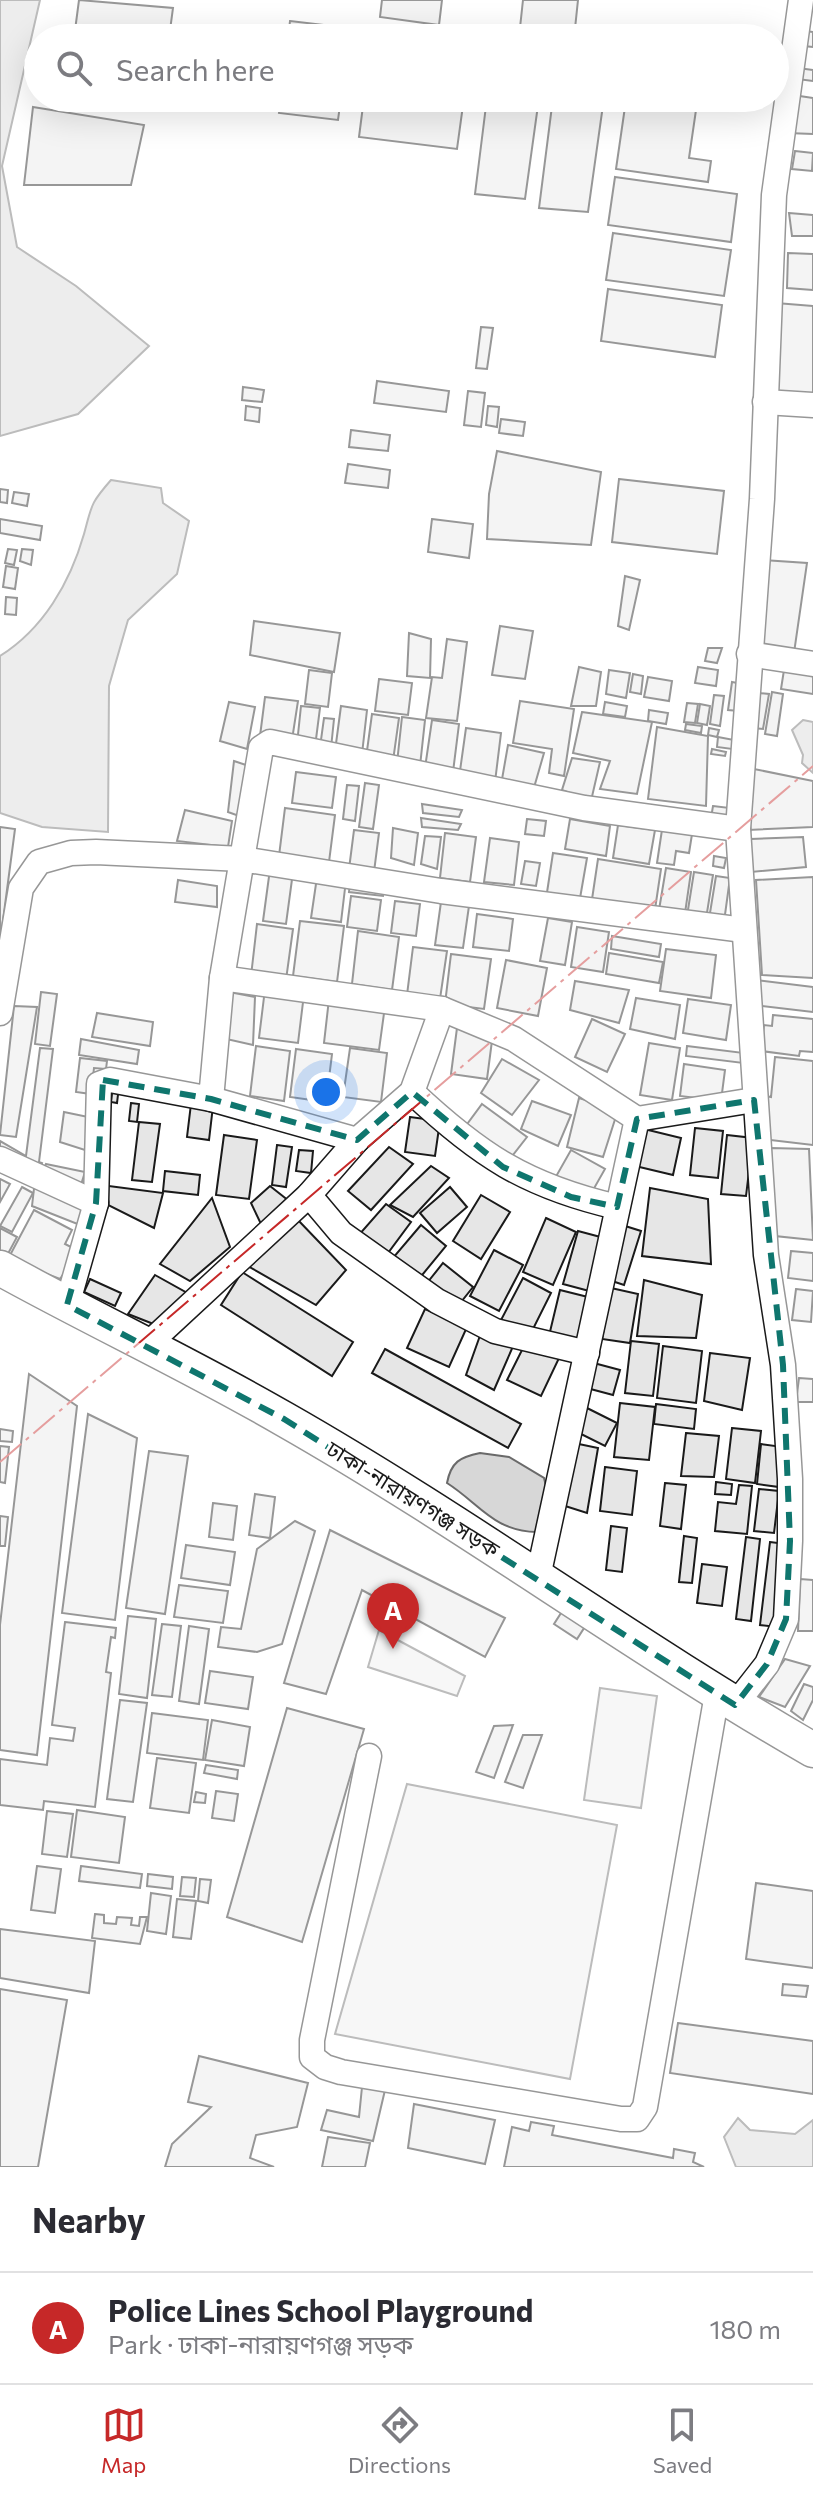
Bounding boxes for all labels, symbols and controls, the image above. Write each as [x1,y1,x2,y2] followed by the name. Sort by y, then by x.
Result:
[24,24,789,112] search box
[52,46,96,90] icon: search
[116,50,275,87] text: Search here
[306,1072,346,1112] your location
[321,1434,505,1563] street label: ঢাকা-নারায়ণগঞ্জ সড়ক
[367,1583,419,1649] pin: A
[32,2198,146,2240] text: Nearby
[108,2291,533,2328] text: Police Lines School Playground
[49,2313,67,2344] text: A
[709,2313,781,2344] text: 180 m
[108,2328,413,2359] text: Park · ঢাকা-নারায়ণগঞ্জ সড়ক
[101,2403,146,2478] tab: Map
[348,2403,451,2478] tab: Directions
[653,2403,712,2478] tab: Saved

